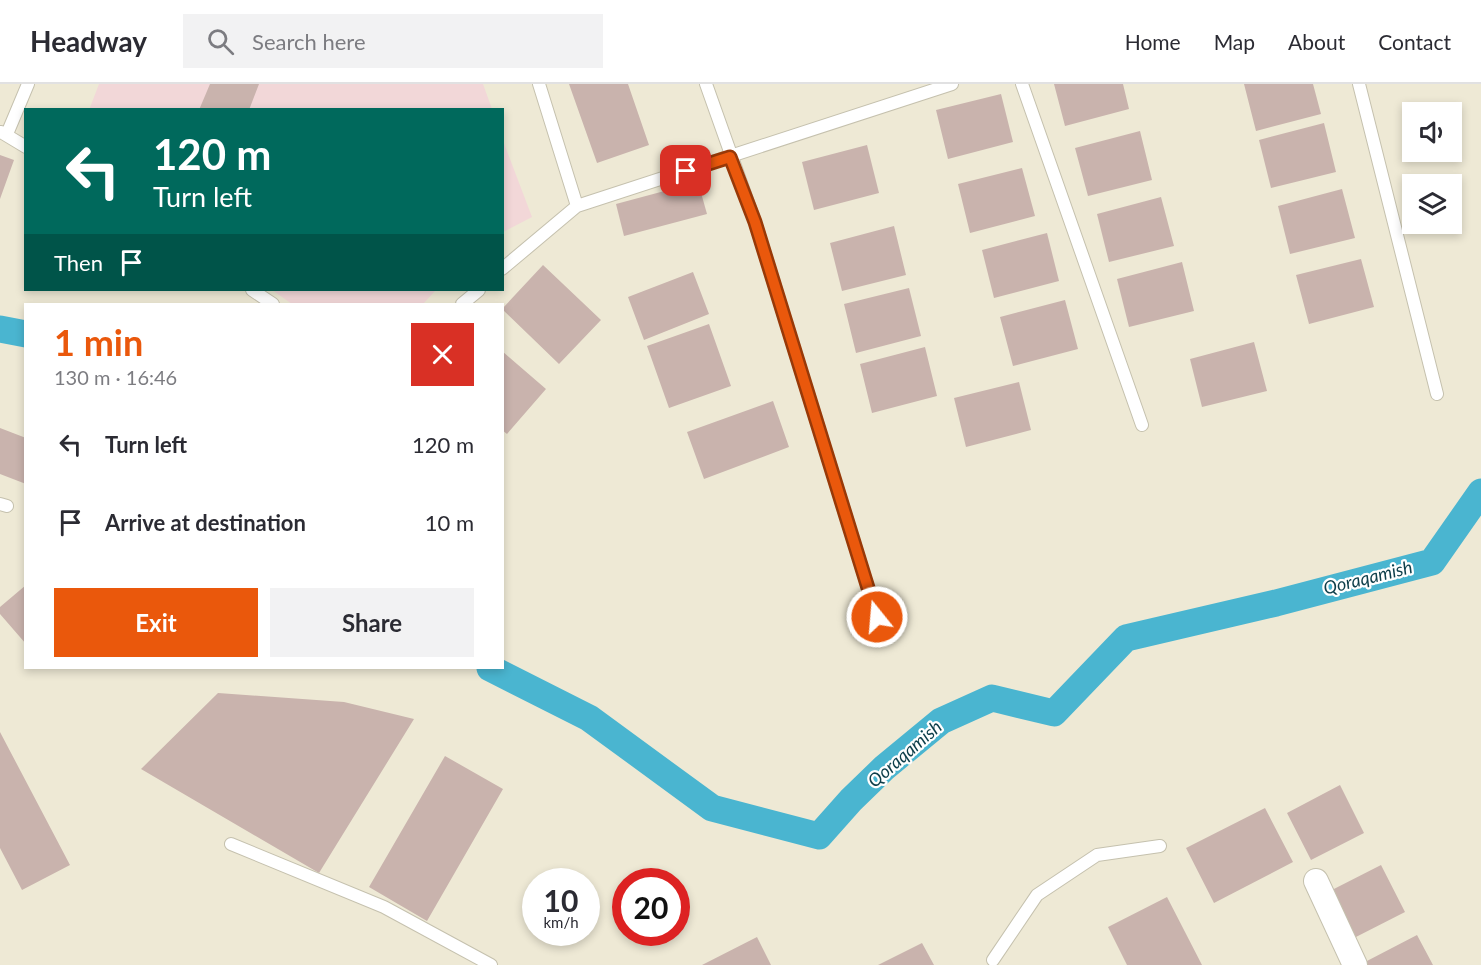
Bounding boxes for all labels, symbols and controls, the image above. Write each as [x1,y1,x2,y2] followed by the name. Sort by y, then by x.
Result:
[183,14,603,68] search box
[30,24,147,58] text: Headway
[204,25,237,58] icon: search
[252,28,366,55] text: Search here
[1125,29,1181,54] text: Home
[1214,29,1255,54] text: Map
[1288,29,1345,54] text: About
[1378,29,1451,54] text: Contact
[1402,102,1462,234] map controls
[1402,102,1462,162] button: sound
[153,129,271,179] text: 120 m
[54,132,132,210] icon: left
[660,145,711,196] pin
[669,154,702,187] icon: arrive
[1402,174,1462,234] button: layers
[153,180,252,213] text: Turn left
[115,246,148,279] icon: arrive
[54,249,103,276] text: Then
[54,320,143,364] text: 1 min
[411,323,474,386] button: close
[54,365,177,389] text: 130 m · 16:46
[54,428,87,461] icon: left
[105,431,187,458] text: Turn left
[412,431,474,458] text: 120 m
[54,506,87,539] icon: arrive
[105,509,306,536] text: Arrive at destination
[425,509,474,536] text: 10 m
[1321,555,1415,599] water label: Qoraqamish
[845,585,909,649] position arrow
[54,588,258,657] button: Exit
[270,588,474,657] button: Share
[863,715,946,791] water label: Qoraqamish
[612,868,690,946] speed limit sign: 20
[544,882,578,918] text: 10
[543,913,579,931] text: km/h

